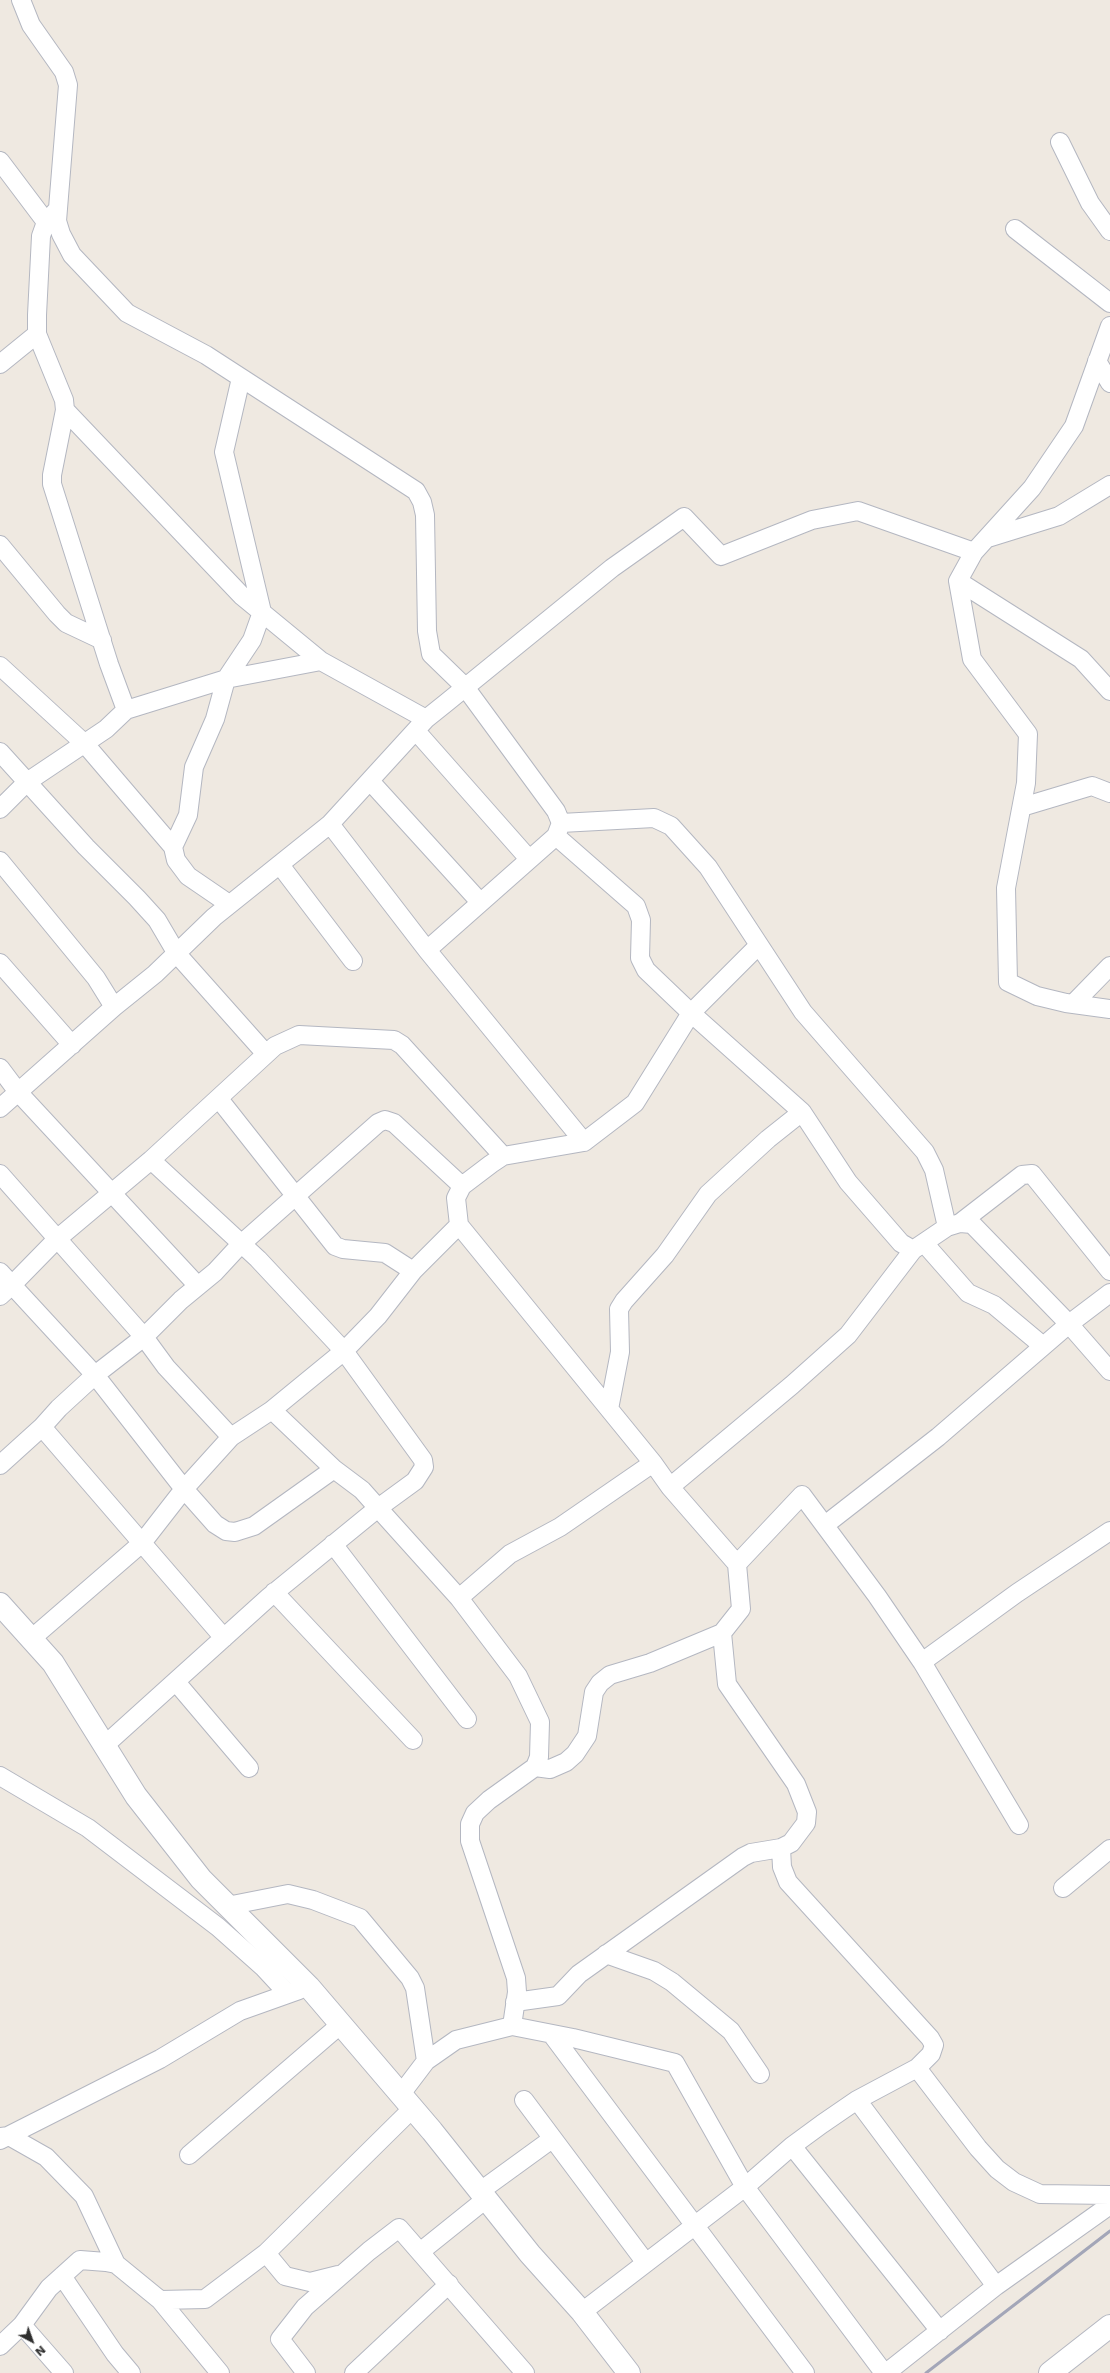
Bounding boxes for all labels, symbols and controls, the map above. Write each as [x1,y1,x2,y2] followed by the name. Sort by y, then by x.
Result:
[12,2321,52,2361] north arrow
[32,2343,48,2358] text: N

